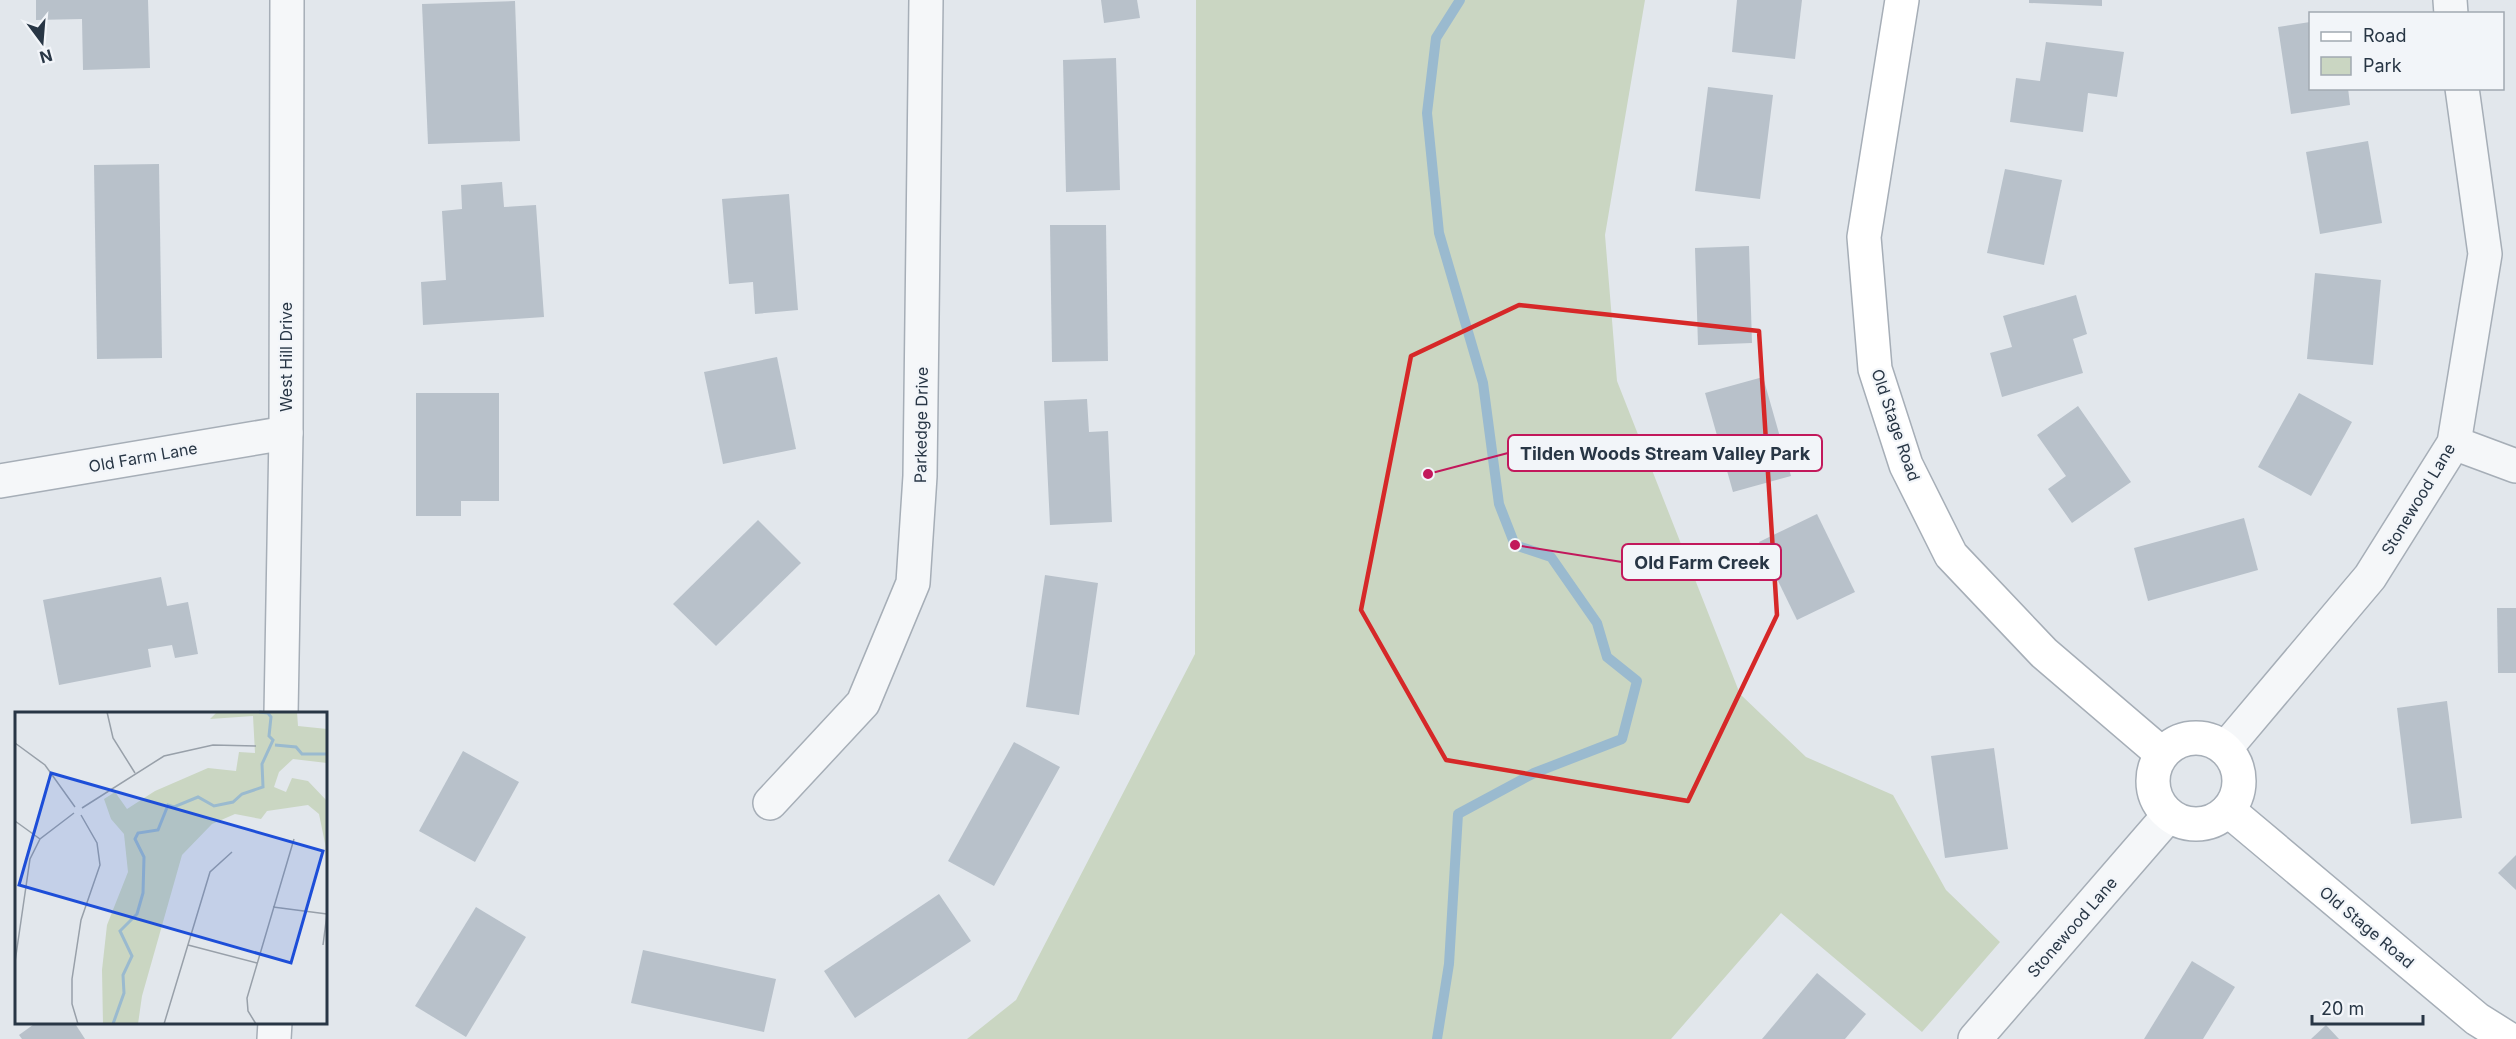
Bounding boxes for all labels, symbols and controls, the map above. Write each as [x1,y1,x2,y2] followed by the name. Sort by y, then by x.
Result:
[12,12,72,72] north arrow
[2309,12,2504,90] legend
[2363,25,2406,46] text: Road
[38,45,55,68] text: N
[2363,55,2402,76] text: Park
[276,302,296,412] street label: West Hill Drive
[1867,366,1925,484] street label: Old Stage Road
[910,367,932,483] street label: Parkedge Drive
[1508,435,1822,471] callout: Tilden Woods Stream Valley Park
[87,438,199,476] street label: Old Farm Lane
[2377,440,2459,558] street label: Stonewood Lane
[1520,443,1811,464] text: Tilden Woods Stream Valley Park
[1622,544,1781,580] callout: Old Farm Creek
[1634,552,1770,573] text: Old Farm Creek
[15,712,327,1024] inset map
[2023,873,2121,981] street label: Stonewood Lane
[2316,882,2418,972] street label: Old Stage Road
[2312,988,2423,1026] scale bar
[2321,998,2364,1019] text: 20 m

